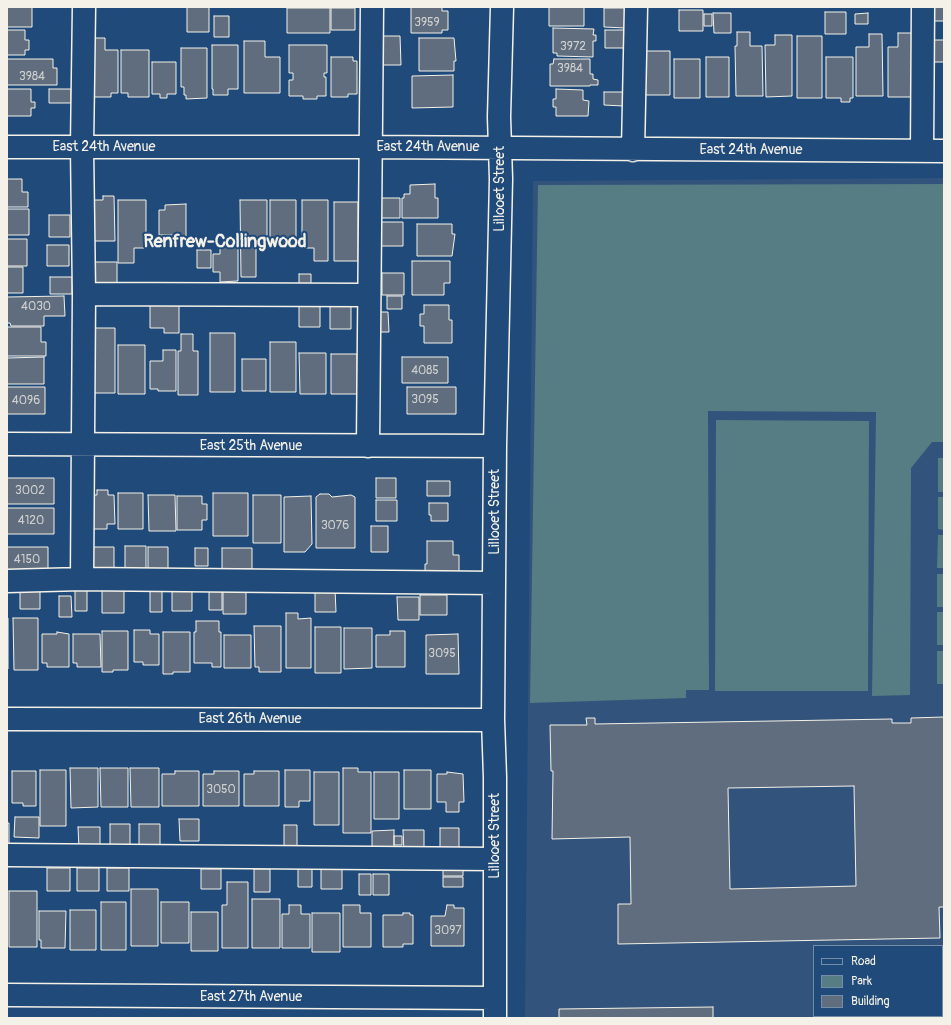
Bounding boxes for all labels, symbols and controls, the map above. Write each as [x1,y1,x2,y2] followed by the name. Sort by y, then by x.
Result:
[414,16,440,30] house number: 3959
[560,40,586,54] house number: 3972
[557,62,583,76] house number: 3984
[19,70,45,84] house number: 3984
[53,139,155,155] street label: East 24th Avenue
[377,139,479,155] street label: East 24th Avenue
[700,142,802,158] street label: East 24th Avenue
[492,146,508,232] street label: Lillooet Street
[143,231,307,253] district label: Renfrew-Collingwood
[21,300,51,314] house number: 4030
[411,364,439,378] house number: 4085
[411,393,439,407] house number: 3095
[12,394,40,408] house number: 4096
[200,438,302,454] street label: East 25th Avenue
[487,469,503,555] street label: Lillooet Street
[15,484,45,498] house number: 3002
[18,514,44,528] house number: 4120
[321,519,349,533] house number: 3076
[14,553,40,567] house number: 4150
[428,647,456,661] house number: 3095
[199,711,301,727] street label: East 26th Avenue
[206,783,236,797] house number: 3050
[487,793,503,879] street label: Lillooet Street
[434,924,462,938] house number: 3097
[813,945,943,1017] legend
[851,954,876,969] text: Road
[851,974,872,989] text: Park
[200,989,302,1005] street label: East 27th Avenue
[851,994,890,1009] text: Building

